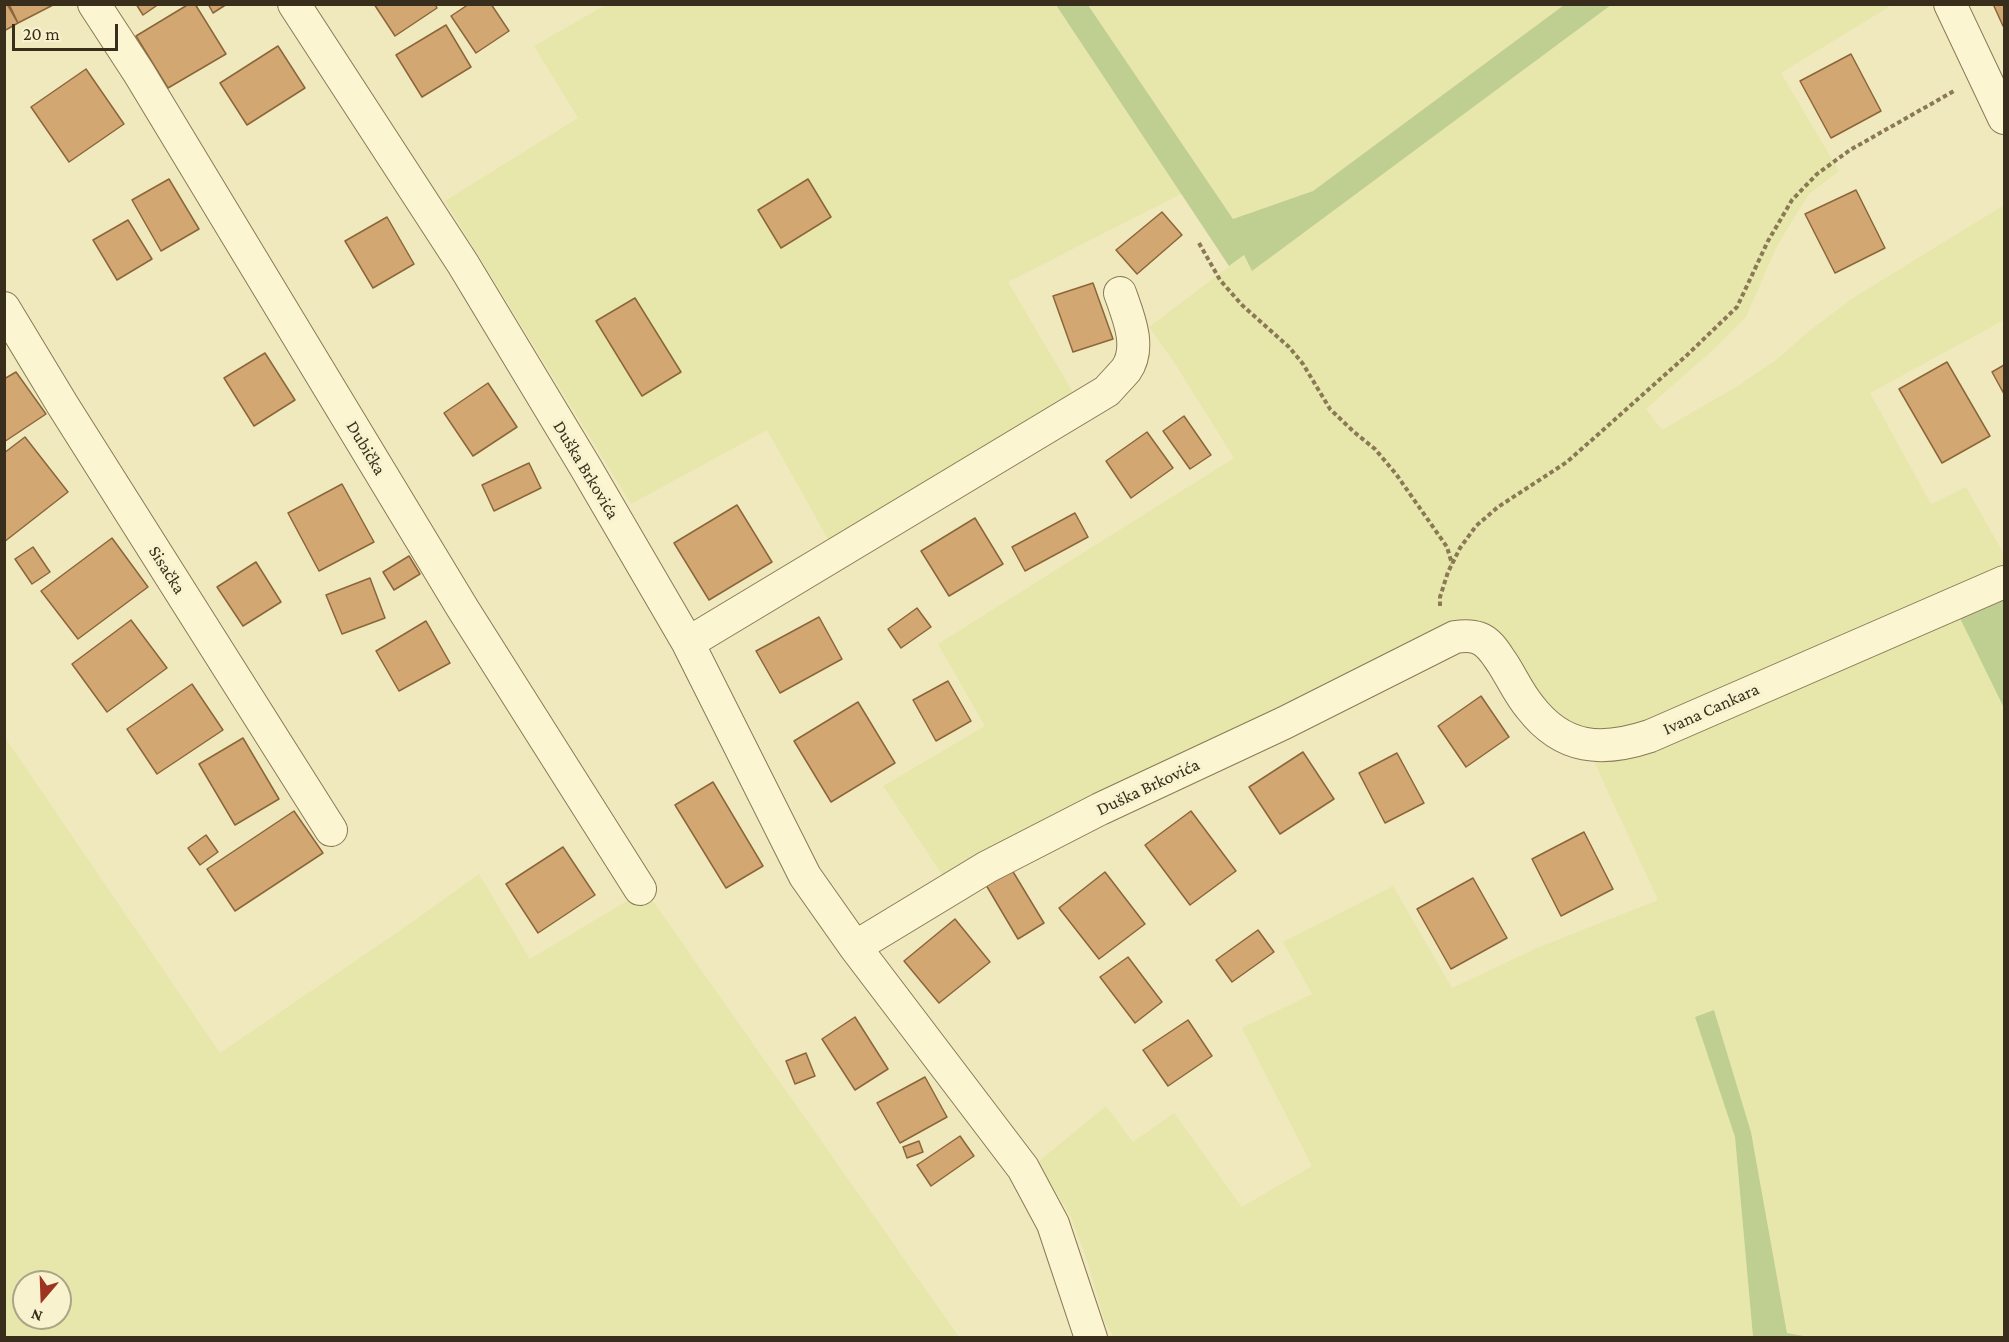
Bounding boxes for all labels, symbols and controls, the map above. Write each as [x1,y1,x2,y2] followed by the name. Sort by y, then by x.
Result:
[15,12,122,50] scale bar
[23,24,60,44] text: 20 m
[341,417,391,479] street label: Dubička
[548,417,624,523] street label: Duška Brkovića
[144,542,190,598] street label: Sisačka
[1660,678,1762,740] street label: Ivana Cankara
[1093,754,1203,820] street label: Duška Brkovića
[12,1270,72,1330] north arrow
[29,1306,45,1325] text: N

